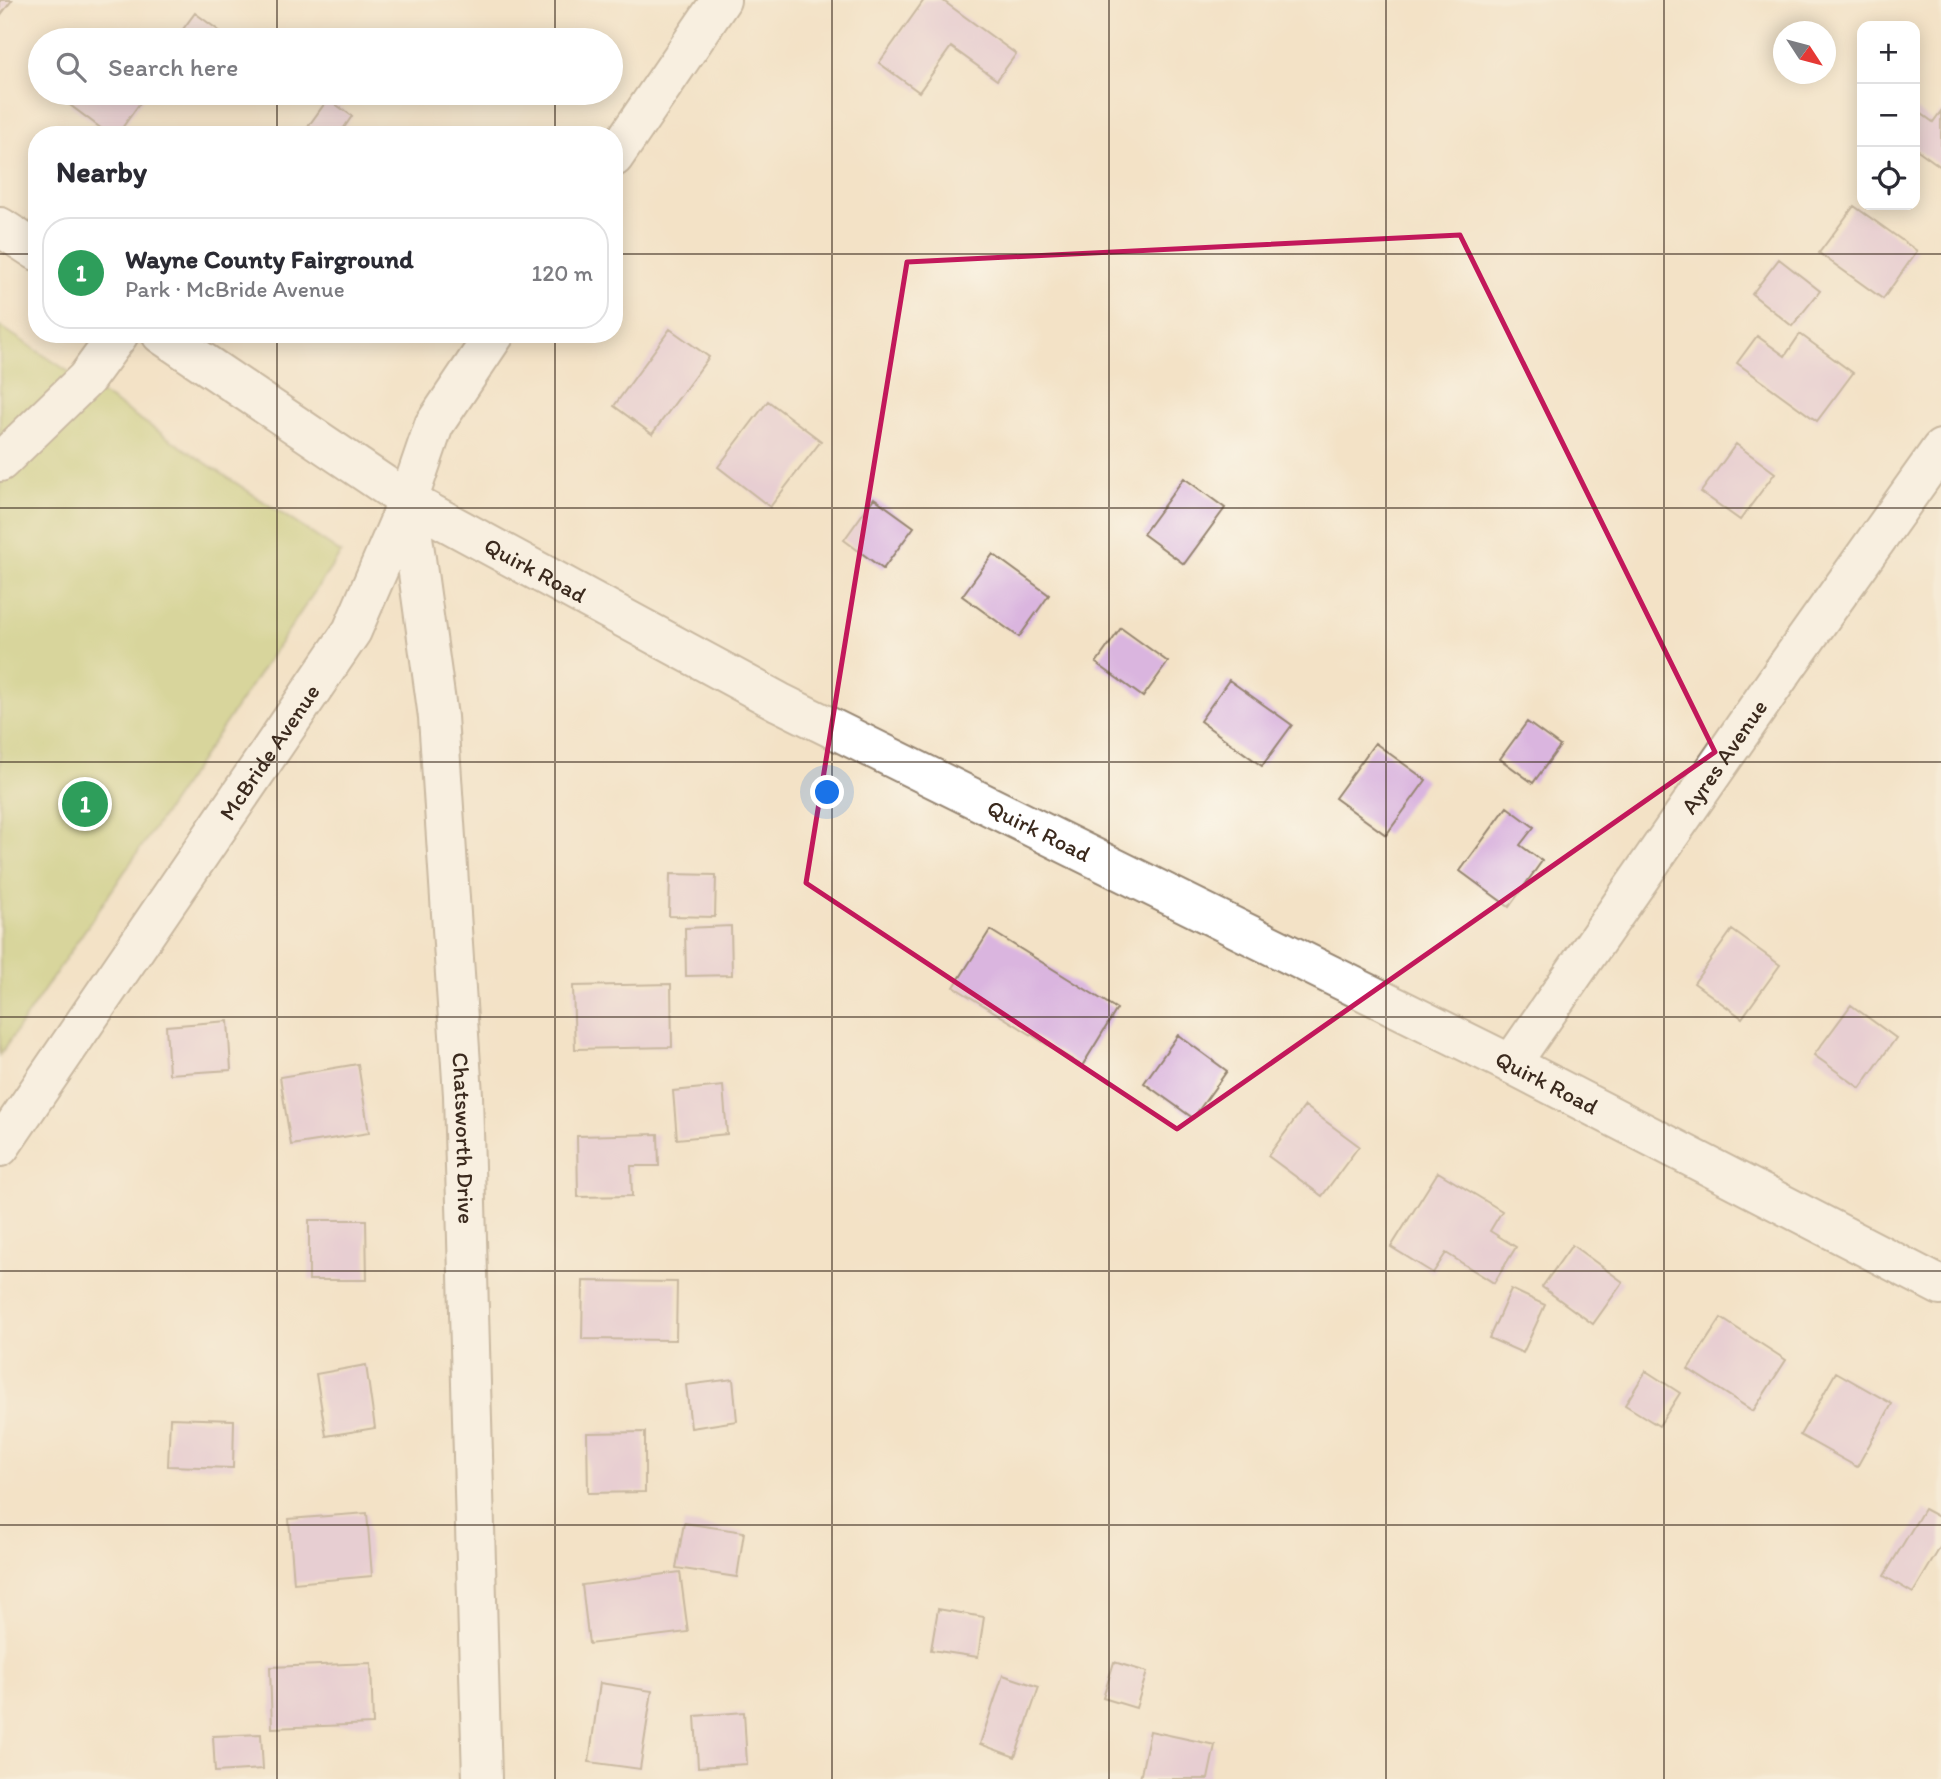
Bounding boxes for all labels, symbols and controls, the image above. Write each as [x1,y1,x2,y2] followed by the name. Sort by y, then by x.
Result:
[1773,21,1836,84] north arrow
[1857,21,1920,210] map controls
[1857,21,1920,84] button: +
[28,28,623,105] search box
[52,48,90,86] icon: search
[108,51,238,83] text: Search here
[1857,84,1920,147] button: −
[1857,147,1920,210] button: locate
[56,153,147,190] text: Nearby
[125,243,414,275] text: Wayne County Fairground
[76,259,86,287] text: 1
[532,259,593,287] text: 120 m
[125,275,345,303] text: Park · McBride Avenue
[480,531,592,609] street label: Quirk Road
[213,679,326,826] street label: McBride Avenue
[1675,694,1773,819] street label: Ayres Avenue
[810,775,844,809] your location
[62,778,108,830] pin: 1
[983,793,1096,868] street label: Quirk Road
[1491,1045,1603,1121] street label: Quirk Road
[446,1051,481,1224] street label: Chatsworth Drive

